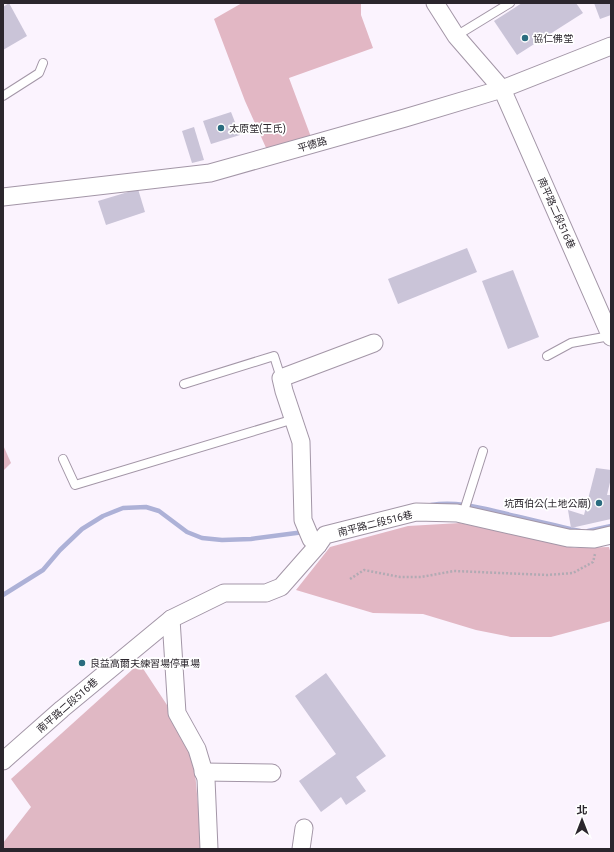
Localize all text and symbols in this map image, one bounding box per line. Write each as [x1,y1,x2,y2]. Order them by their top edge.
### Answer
marker: 協仁佛堂 [520,33,530,43]
place label: 協仁佛堂 [533,33,573,44]
marker: 太原堂(王氏) [216,123,226,133]
place label: 太原堂(王氏) [229,123,286,135]
street label: 平德路 [296,135,328,154]
street label: 南平路二段516巷 [536,176,577,251]
place label: 坑西伯公(土地公廟) [504,498,591,510]
marker: 坑西伯公(土地公廟) [594,498,604,508]
street label: 南平路二段516巷 [336,509,414,538]
marker: 良益高爾夫練習場停車場 [77,658,87,668]
place label: 良益高爾夫練習場停車場 [90,658,200,669]
street label: 南平路二段516巷 [35,676,100,735]
north arrow [562,800,602,840]
text: 北 [577,804,588,817]

